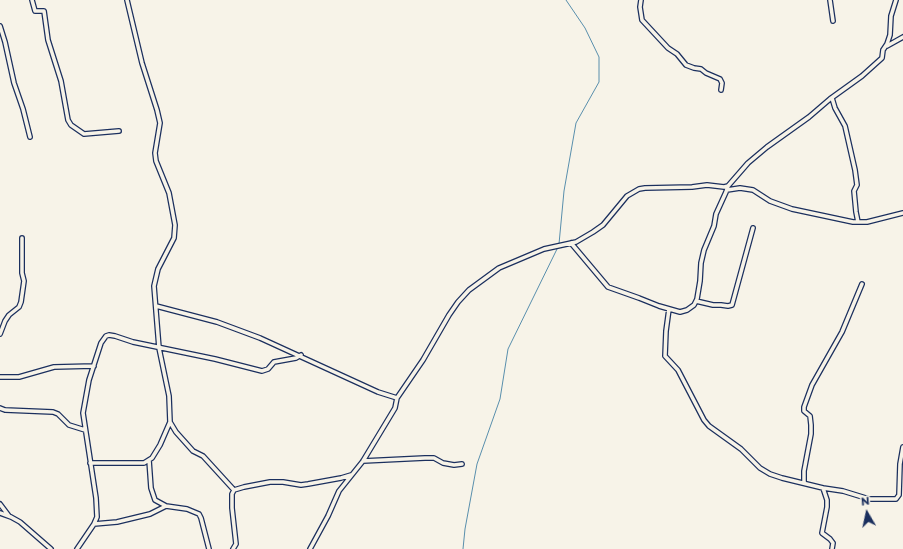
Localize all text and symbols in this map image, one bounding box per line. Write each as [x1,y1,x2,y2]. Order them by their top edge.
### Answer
text: N [859,492,871,510]
north arrow [847,493,887,533]

